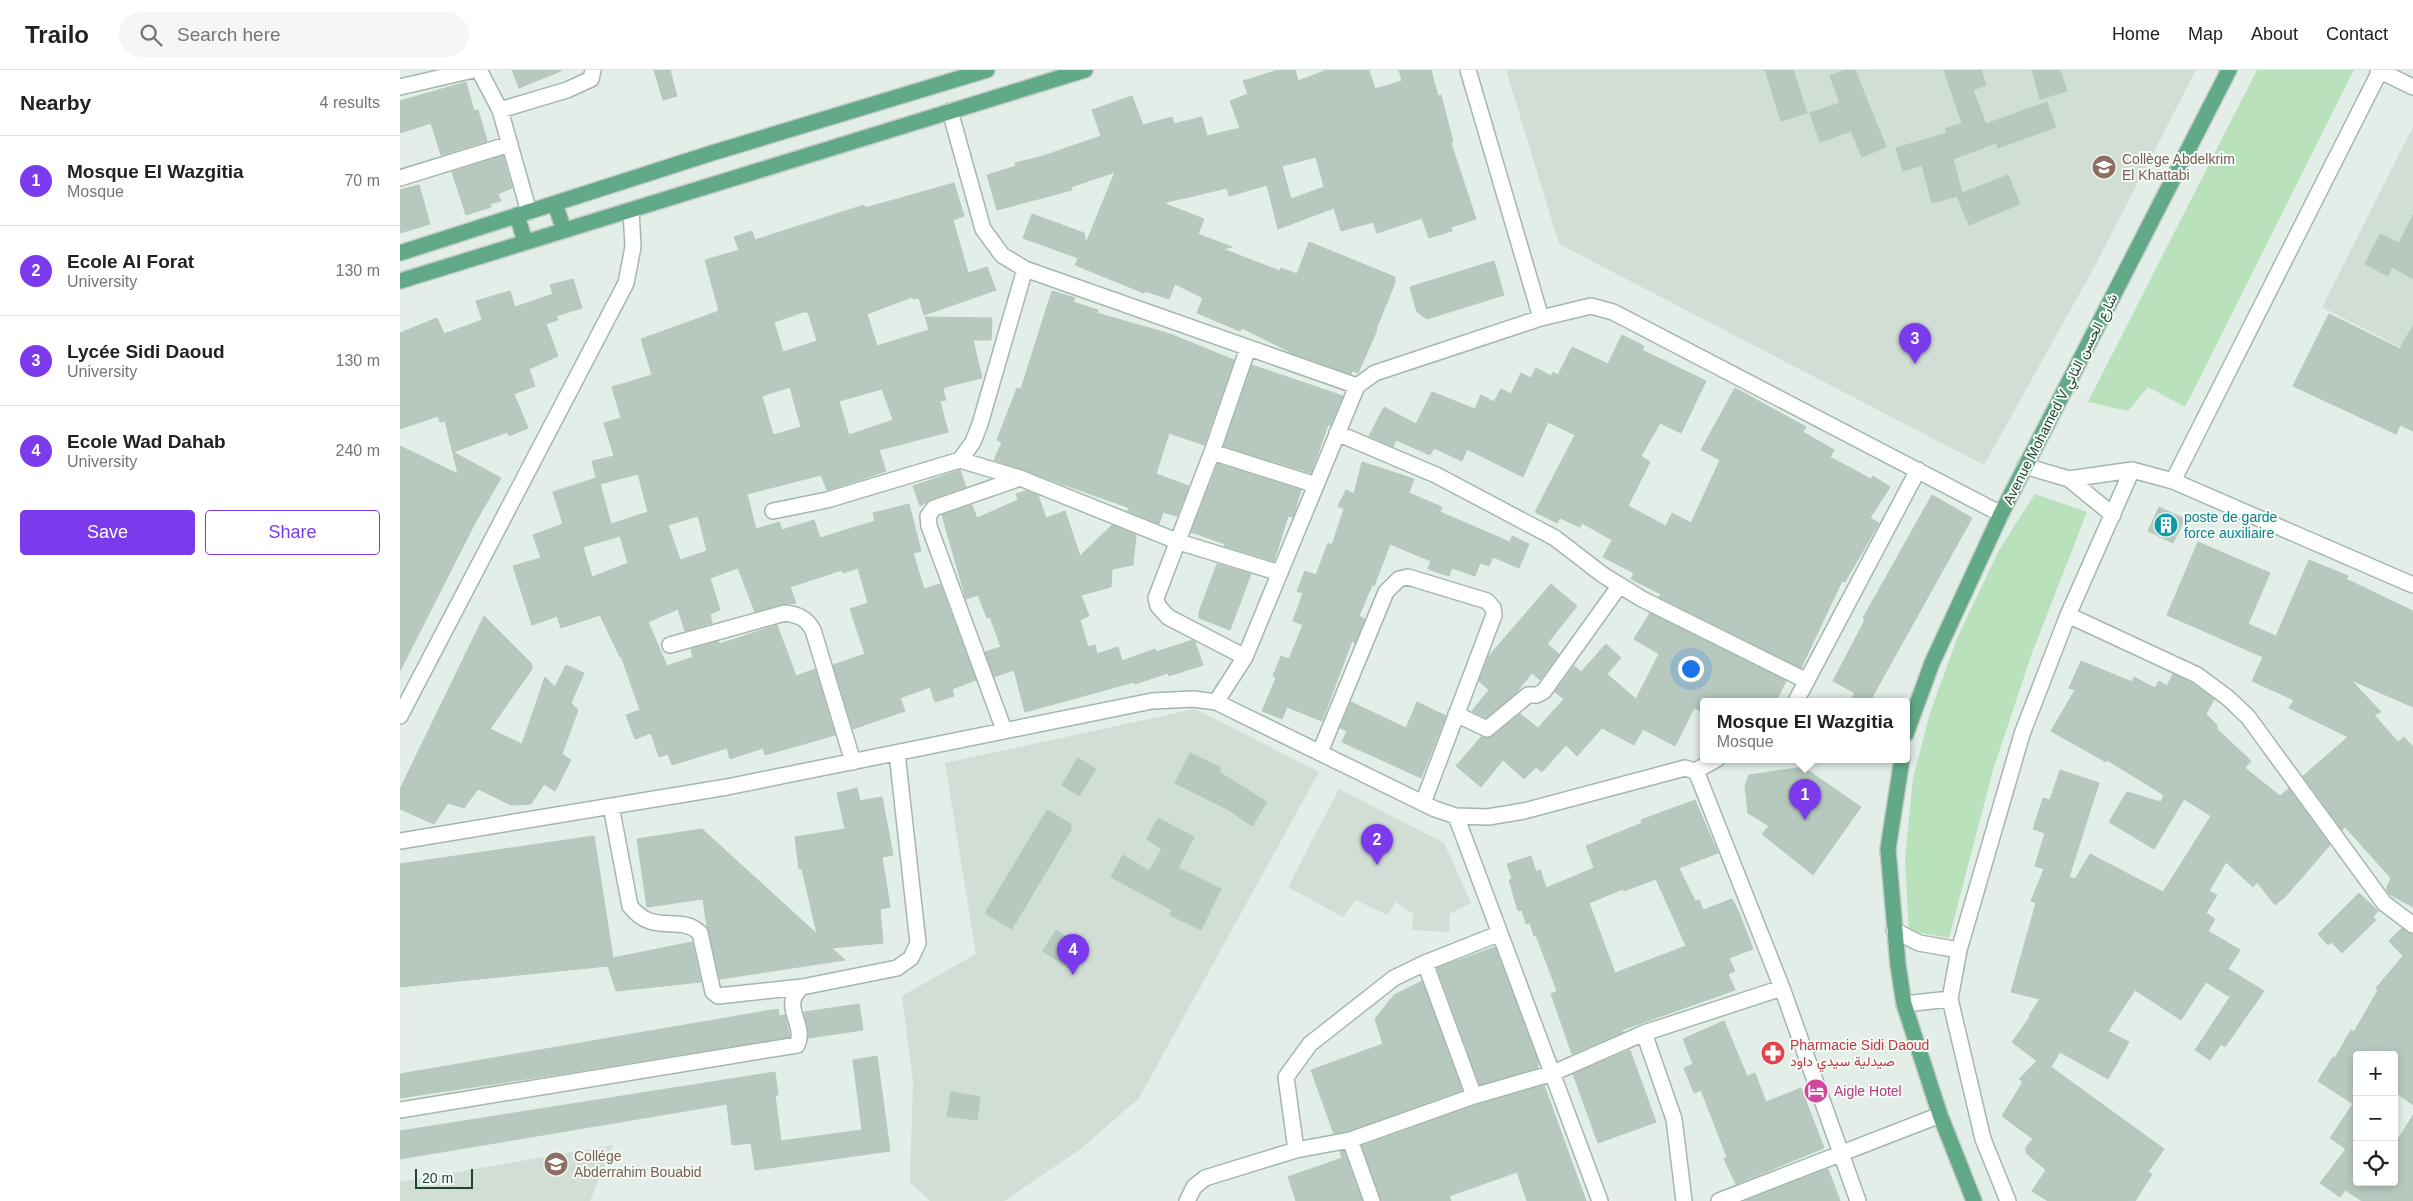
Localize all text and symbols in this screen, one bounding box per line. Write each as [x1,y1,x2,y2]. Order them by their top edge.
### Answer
search box [119,12,469,57]
text: Trailo [25,21,89,48]
icon: search [137,21,165,49]
text: Search here [177,24,281,45]
text: Home [2112,24,2160,44]
text: Map [2188,24,2223,44]
text: About [2251,24,2298,44]
text: Contact [2326,24,2388,44]
text: Nearby [20,91,91,114]
text: 4 results [320,94,380,111]
place label: Collège Abdelkrim El Khattabi [2122,151,2235,183]
school or university icon: Collège Abdelkrim El Khattabi [2091,154,2117,180]
text: Mosque El Wazgitia [67,161,244,182]
text: 1 [32,172,40,189]
text: 70 m [344,172,380,189]
text: Mosque [67,183,124,200]
text: Ecole Al Forat [67,251,194,272]
text: 2 [32,262,40,279]
text: 130 m [336,262,380,279]
text: University [67,273,137,290]
street label: Avenue Mohamed V شارع الحسن الثاني [2000,291,2124,509]
pin: 3 [1899,323,1931,364]
text: Lycée Sidi Daoud [67,341,225,362]
text: 3 [32,352,40,369]
text: 130 m [336,352,380,369]
text: University [67,363,137,380]
text: Ecole Wad Dahab [67,431,226,452]
text: 4 [32,442,40,459]
text: 240 m [336,442,380,459]
text: University [67,453,137,470]
place label: poste de garde force auxiliaire [2184,509,2278,541]
button: Save [20,510,195,555]
button: Share [205,510,380,555]
building icon: poste de garde force auxiliaire [2153,512,2179,538]
your location [1678,656,1704,682]
popup [1700,698,1910,763]
text: Mosque El Wazgitia [1717,711,1893,732]
text: Mosque [1717,733,1774,750]
pin: 1 [1789,779,1821,820]
pin: 2 [1361,824,1393,865]
pin: 4 [1057,934,1089,975]
place label: Pharmacie Sidi Daoud صيدلية سيدي داود [1790,1037,1929,1073]
pharmacy icon: Pharmacie Sidi Daoud صيدلية سيدي داود [1760,1040,1786,1066]
map controls [2353,1051,2398,1186]
button: + [2353,1051,2398,1096]
hotel icon: Aigle Hotel [1803,1078,1829,1104]
place label: Aigle Hotel [1834,1083,1902,1099]
button: − [2353,1096,2398,1141]
button: locate [2353,1141,2398,1186]
place label: Collége Abderrahim Bouabid [574,1148,702,1180]
school or university icon: Collége Abderrahim Bouabid [543,1151,569,1177]
scale bar [415,1166,472,1189]
text: 20 m [422,1170,453,1186]

